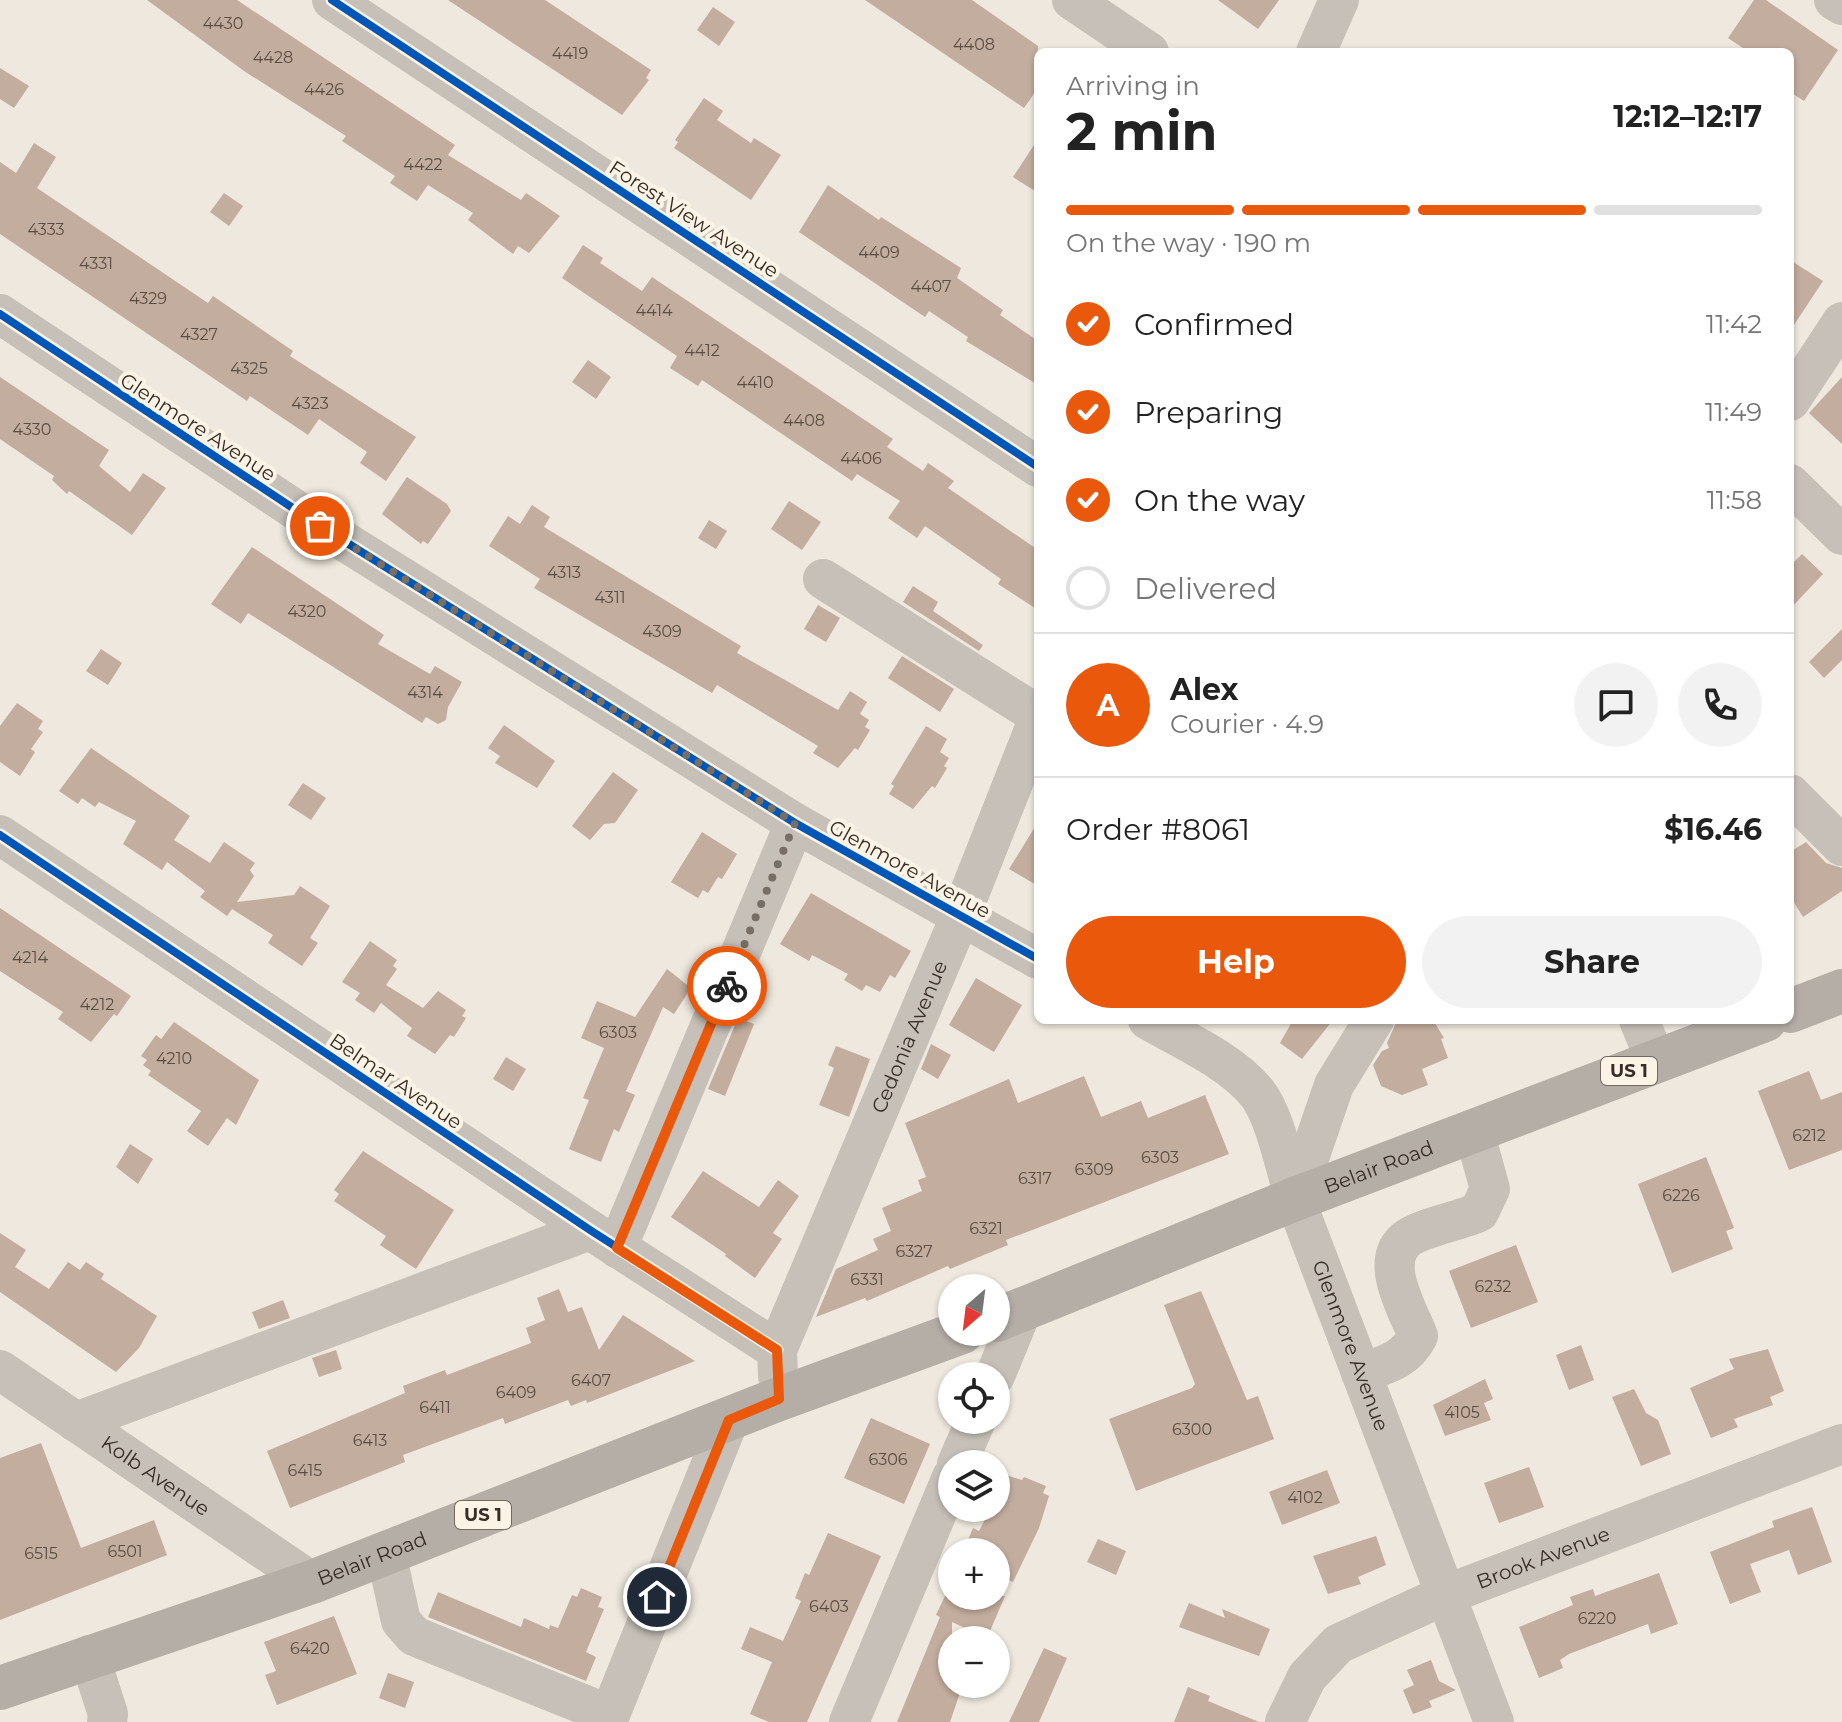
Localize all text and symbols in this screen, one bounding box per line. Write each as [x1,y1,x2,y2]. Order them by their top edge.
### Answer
house number: 4430 [203,14,243,33]
house number: 4408 [953,35,995,54]
house number: 4419 [552,44,588,63]
house number: 4428 [253,48,293,67]
text: Arriving in [1066,70,1200,102]
house number: 4426 [304,80,344,99]
text: 12:12–12:17 [1613,98,1762,135]
text: 2 min [1066,100,1218,163]
house number: 4422 [403,155,443,174]
street label: Forest View Avenue [605,155,783,283]
house number: 4333 [27,220,65,239]
text: On the way · 190 m [1066,227,1311,259]
house number: 4409 [858,243,900,262]
house number: 4331 [79,254,113,273]
house number: 4407 [910,277,952,296]
house number: 4329 [129,289,167,308]
house number: 4414 [635,301,673,320]
icon: check [1066,302,1110,346]
text: Confirmed [1134,306,1294,343]
text: 11:42 [1706,308,1762,340]
house number: 4327 [180,325,218,344]
house number: 4412 [684,341,720,360]
house number: 4325 [230,359,268,378]
street label: Glenmore Avenue [116,368,280,486]
house number: 4410 [736,373,774,392]
icon: check [1066,390,1110,434]
house number: 4323 [291,394,329,413]
text: Preparing [1134,394,1283,431]
text: 11:49 [1705,396,1762,428]
house number: 4408 [783,411,825,430]
house number: 4330 [13,420,51,439]
house number: 4406 [840,449,882,468]
icon: check [1066,478,1110,522]
text: On the way [1134,482,1305,519]
text: 11:58 [1706,484,1762,516]
pin [286,492,354,560]
icon: bag [298,504,342,548]
house number: 4313 [547,563,581,582]
text: Delivered [1134,570,1277,607]
house number: 4311 [595,588,625,607]
house number: 4320 [288,602,326,621]
house number: 4309 [642,622,682,641]
button: chat [1574,663,1658,747]
button: phone [1678,663,1762,747]
text: Alex [1170,671,1238,708]
house number: 4314 [407,683,443,702]
text: A [1097,687,1119,724]
text: Courier · 4.9 [1170,708,1324,740]
text: Order #8061 [1066,811,1250,848]
text: $16.46 [1664,811,1762,848]
street label: Glenmore Avenue [825,815,995,923]
button: Help [1066,916,1406,1008]
button: Share [1422,916,1762,1008]
courier [687,946,767,1026]
house number: 4214 [12,948,48,967]
street label: Cedonia Avenue [866,957,952,1117]
icon: bike [705,964,749,1008]
house number: 4212 [80,995,114,1014]
house number: 6303 [599,1023,637,1042]
street label: Belmar Avenue [325,1028,467,1134]
house number: 4210 [156,1049,192,1068]
road number: US 1 [1601,1057,1657,1085]
house number: 6212 [1792,1126,1826,1145]
street label: Belair Road [1320,1135,1437,1199]
house number: 6303 [1141,1148,1179,1167]
house number: 6309 [1074,1160,1114,1179]
house number: 6317 [1018,1169,1052,1188]
house number: 6226 [1662,1186,1700,1205]
house number: 6321 [969,1219,1003,1238]
house number: 6327 [895,1242,933,1261]
street label: Glenmore Avenue [1307,1257,1394,1434]
house number: 6331 [850,1270,884,1289]
north arrow [938,1274,1010,1346]
map controls [938,1274,1010,1698]
house number: 6232 [1475,1277,1511,1296]
button: locate [938,1362,1010,1434]
house number: 6407 [571,1371,611,1390]
house number: 6409 [496,1383,536,1402]
house number: 6411 [419,1398,451,1417]
house number: 4105 [1444,1403,1480,1422]
house number: 6300 [1172,1420,1212,1439]
street label: Kolb Avenue [97,1430,214,1521]
house number: 6413 [353,1431,387,1450]
house number: 6306 [868,1450,908,1469]
button: layers [938,1450,1010,1522]
house number: 6415 [288,1461,322,1480]
house number: 4102 [1287,1488,1323,1507]
road number: US 1 [455,1501,511,1529]
street label: Brook Avenue [1473,1521,1613,1594]
street label: Belair Road [314,1526,430,1591]
button: + [938,1538,1010,1610]
house number: 6501 [107,1542,143,1561]
house number: 6515 [24,1544,58,1563]
pin [623,1563,691,1631]
icon: home [635,1575,679,1619]
house number: 6403 [809,1597,849,1616]
house number: 6220 [1578,1609,1616,1628]
button: − [938,1626,1010,1698]
house number: 6420 [290,1639,330,1658]

